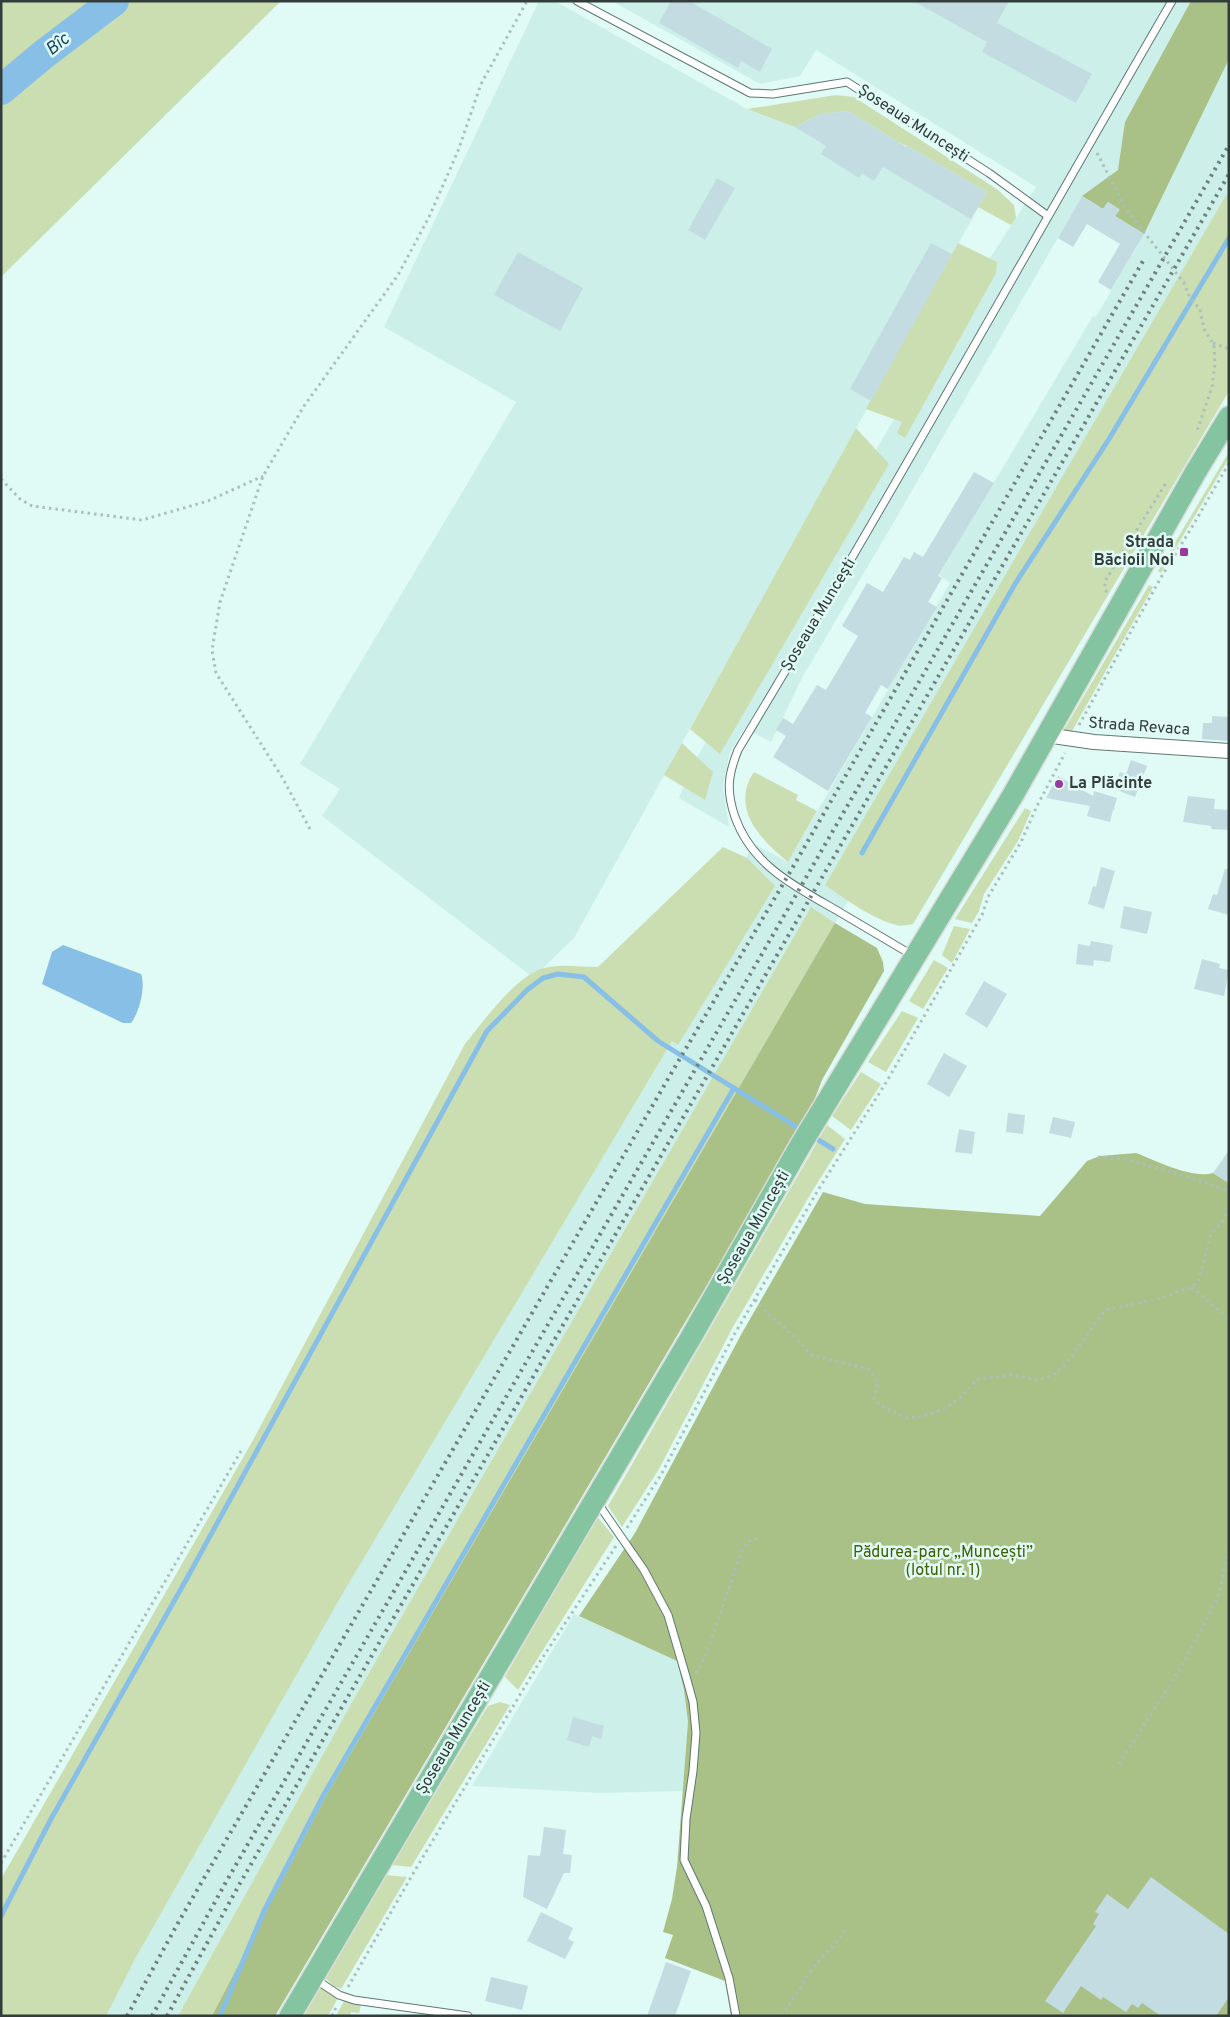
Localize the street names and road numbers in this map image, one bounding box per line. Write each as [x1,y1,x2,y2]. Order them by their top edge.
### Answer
street label: Șoseaua Muncești [854,81,972,167]
street label: Șoseaua Muncești [777,555,861,675]
street label: Strada Revaca [1087,713,1191,741]
street label: Șoseaua Muncești [713,1167,795,1289]
street label: Șoseaua Muncești [412,1678,496,1798]

